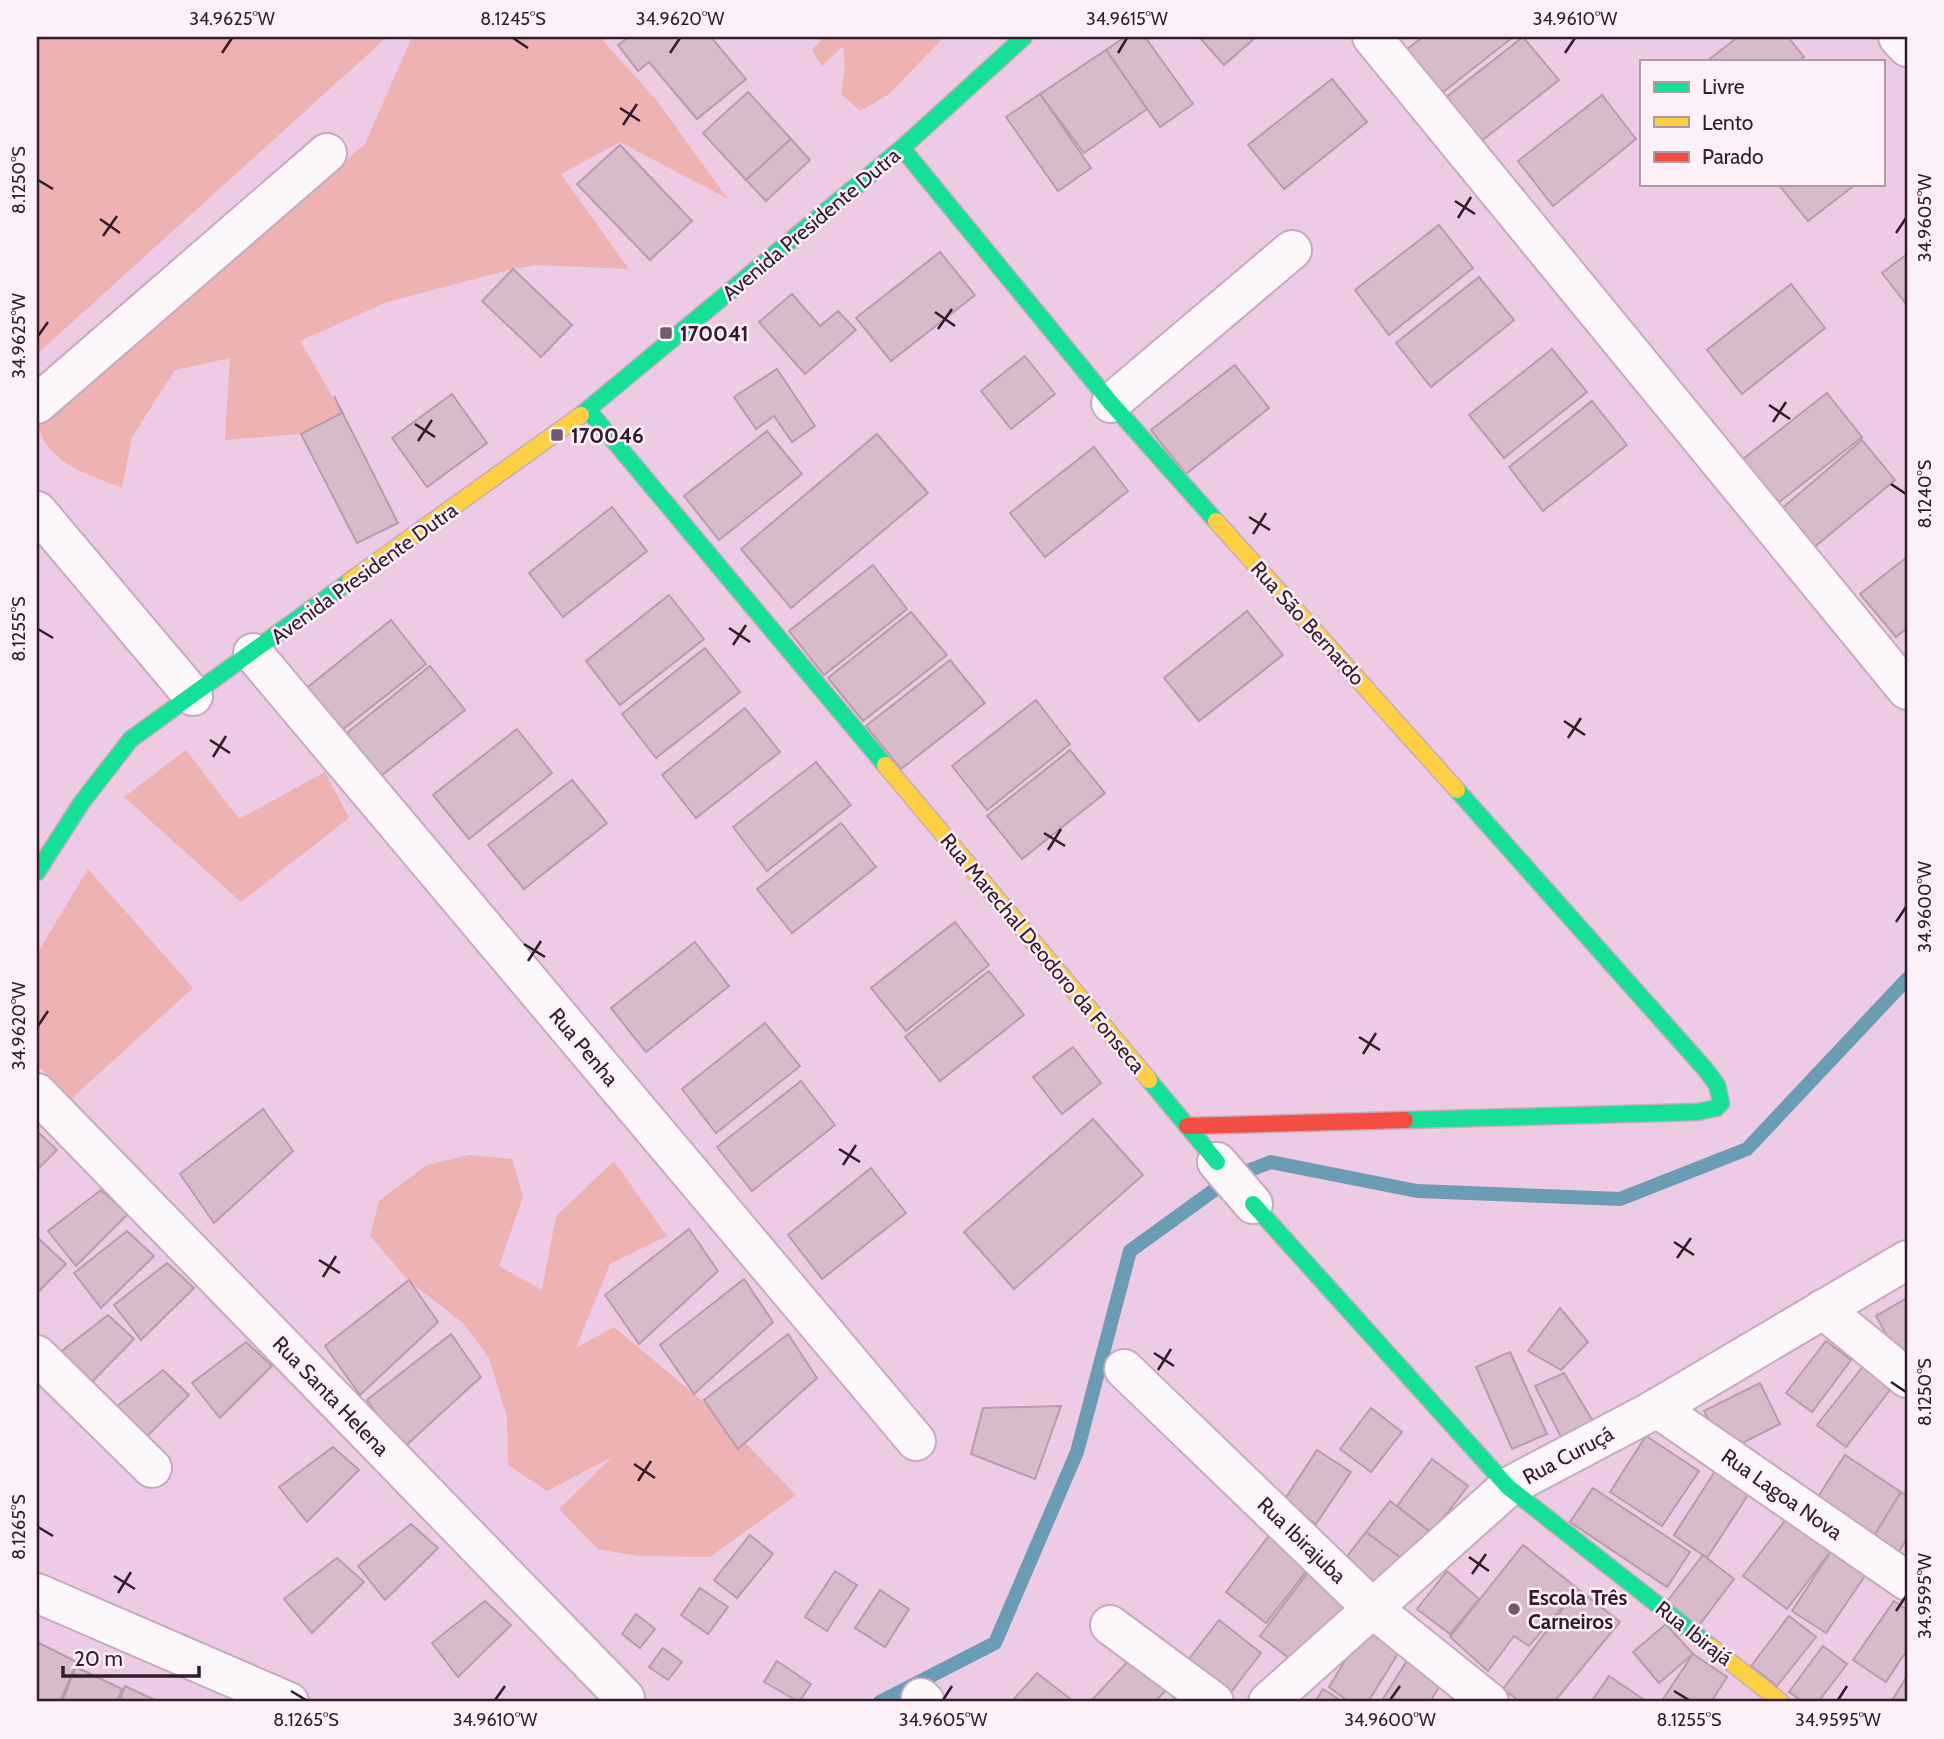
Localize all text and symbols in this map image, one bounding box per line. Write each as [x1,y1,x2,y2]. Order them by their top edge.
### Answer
text: 34.9625°W [189,8,275,30]
text: 8.1245°S [480,8,546,30]
text: 34.9620°W [636,8,724,30]
text: 34.9615°W [1086,8,1168,30]
text: 34.9610°W [1533,8,1617,30]
legend [1640,60,1884,186]
text: Livre [1702,74,1745,99]
text: Lento [1702,110,1753,135]
street label: Avenida Presidente Dutra [717,142,905,306]
text: Parado [1702,144,1764,169]
text: 8.1250°S [8,146,30,214]
text: 34.9605°W [1914,174,1936,262]
text: 34.9625°W [8,293,30,379]
place label: 170041 [680,321,749,346]
marker: 170041 [658,325,674,341]
place label: 170046 [571,423,644,448]
marker: 170046 [549,427,565,443]
text: 8.1240°S [1914,460,1936,528]
street label: Avenida Presidente Dutra [266,497,462,649]
street label: Rua São Bernardo [1246,556,1370,690]
text: 8.1255°S [8,597,30,661]
street label: Rua Marechal Deodoro da Fonseca [935,828,1151,1078]
text: 34.9600°W [1914,861,1936,953]
text: 34.9620°W [8,982,30,1070]
street label: Rua Penha [544,1003,624,1091]
street label: Rua Santa Helena [268,1331,394,1461]
text: 8.1250°S [1914,1358,1936,1426]
street label: Rua Curuçá [1518,1421,1618,1489]
street label: Rua Lagoa Nova [1717,1443,1847,1545]
street label: Rua Ibirajuba [1252,1492,1351,1589]
text: 8.1265°S [8,1494,30,1560]
text: 34.9595°W [1914,1553,1936,1639]
place label: Escola Três Carneiros [1528,1585,1627,1634]
street label: Rua Ibirajá [1650,1595,1737,1672]
marker: Escola Três Carneiros [1506,1601,1522,1617]
scale bar [63,1634,200,1678]
text: 20 m [74,1646,123,1671]
text: 8.1265°S [273,1709,339,1731]
text: 34.9610°W [453,1709,537,1731]
text: 34.9605°W [899,1709,987,1731]
text: 34.9600°W [1344,1709,1436,1731]
text: 8.1255°S [1657,1709,1721,1731]
text: 34.9595°W [1795,1709,1881,1731]

